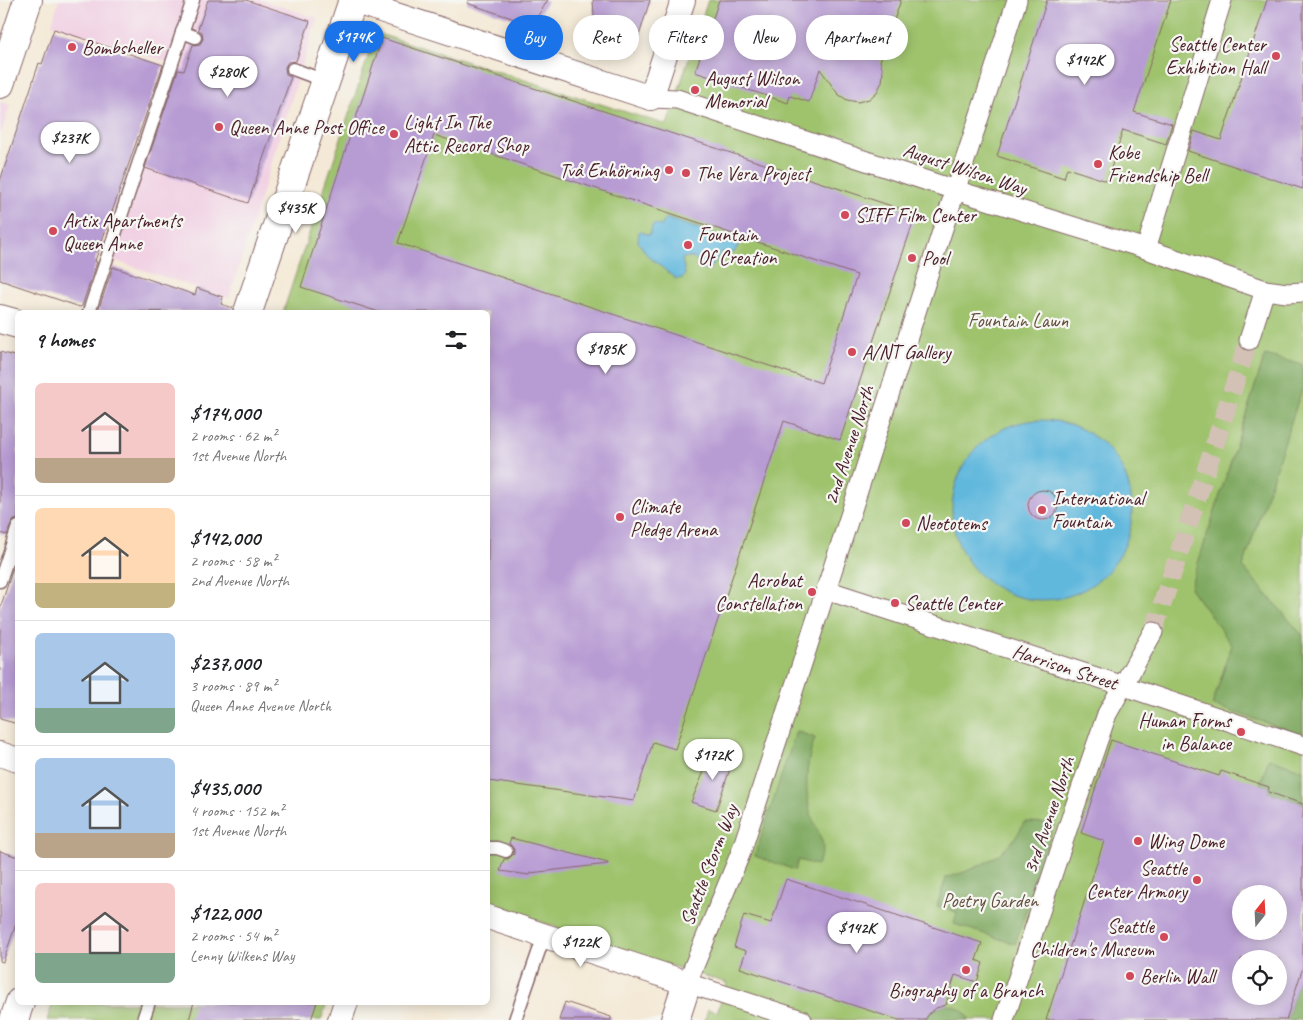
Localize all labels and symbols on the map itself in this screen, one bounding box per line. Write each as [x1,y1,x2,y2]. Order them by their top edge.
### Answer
pin: $174K [319,20,389,63]
place label: Seattle Center Exhibition Hall [1166,32,1270,80]
place label: Bombsheller [82,35,164,60]
marker: Bombsheller [66,41,78,53]
pin: $142K [1050,44,1120,86]
marker: Seattle Center Exhibition Hall [1270,50,1282,62]
pin: $280K [193,56,263,98]
place label: August Wilson Memorial [705,66,800,114]
marker: August Wilson Memorial [689,84,701,96]
place label: Light In The Attic Record Shop [404,110,530,158]
place label: Queen Anne Post Office [229,115,385,140]
pin: $237K [35,121,105,164]
marker: Queen Anne Post Office [213,121,225,133]
marker: Light In The Attic Record Shop [388,128,400,140]
street label: August Wilson Way [900,137,1032,201]
place label: Kobe Friendship Bell [1108,140,1211,188]
place label: Två Enhörning [559,158,660,183]
marker: Kobe Friendship Bell [1092,158,1104,170]
place label: The Vera Project [696,161,813,186]
marker: Två Enhörning [663,164,675,176]
marker: The Vera Project [680,167,692,179]
pin: $435K [261,192,331,234]
place label: SIFF Film Center [855,203,978,228]
place label: Artix Apartments Queen Anne [63,208,184,256]
marker: SIFF Film Center [839,209,851,221]
place label: Fountain Of Creation [698,222,778,270]
marker: Artix Apartments Queen Anne [47,225,59,237]
marker: Fountain Of Creation [682,239,694,251]
place label: Pool [922,246,952,271]
marker: Pool [906,252,918,264]
park label: Fountain Lawn [968,308,1069,333]
pin: $185K [571,332,641,375]
place label: A/NT Gallery [862,340,953,365]
marker: A/NT Gallery [846,346,858,358]
street label: 2nd Avenue North [818,381,881,508]
place label: International Fountain [1052,486,1148,534]
place label: Climate Pledge Arena [630,494,718,542]
marker: International Fountain [1036,504,1048,516]
marker: Climate Pledge Arena [614,511,626,523]
place label: Neototems [916,511,989,536]
marker: Neototems [900,517,912,529]
place label: Acrobat Constellation [715,568,804,616]
marker: Acrobat Constellation [806,586,818,598]
place label: Seattle Center [905,591,1004,616]
marker: Seattle Center [889,597,901,609]
street label: Harrison Street [1009,638,1123,696]
place label: Human Forms in Balance [1138,708,1233,756]
marker: Human Forms in Balance [1235,726,1247,738]
pin: $172K [678,738,748,781]
street label: 3rd Avenue North [1017,752,1081,877]
street label: Seattle Storm Way [674,799,744,929]
place label: Wing Dome [1148,829,1226,854]
marker: Wing Dome [1132,835,1144,847]
place label: Seattle Center Armory [1087,856,1189,904]
marker: Seattle Center Armory [1191,874,1203,886]
north arrow [1232,885,1288,940]
park label: Poetry Garden [942,888,1039,913]
pin: $142K [822,912,892,954]
place label: Seattle Children's Museum [1030,914,1155,962]
pin: $122K [546,926,616,968]
marker: Seattle Children's Museum [1158,931,1170,943]
marker: Biography of a Branch [960,964,972,976]
place label: Berlin Wall [1140,964,1218,989]
marker: Berlin Wall [1124,970,1136,982]
place label: Biography of a Branch [889,978,1045,1003]

